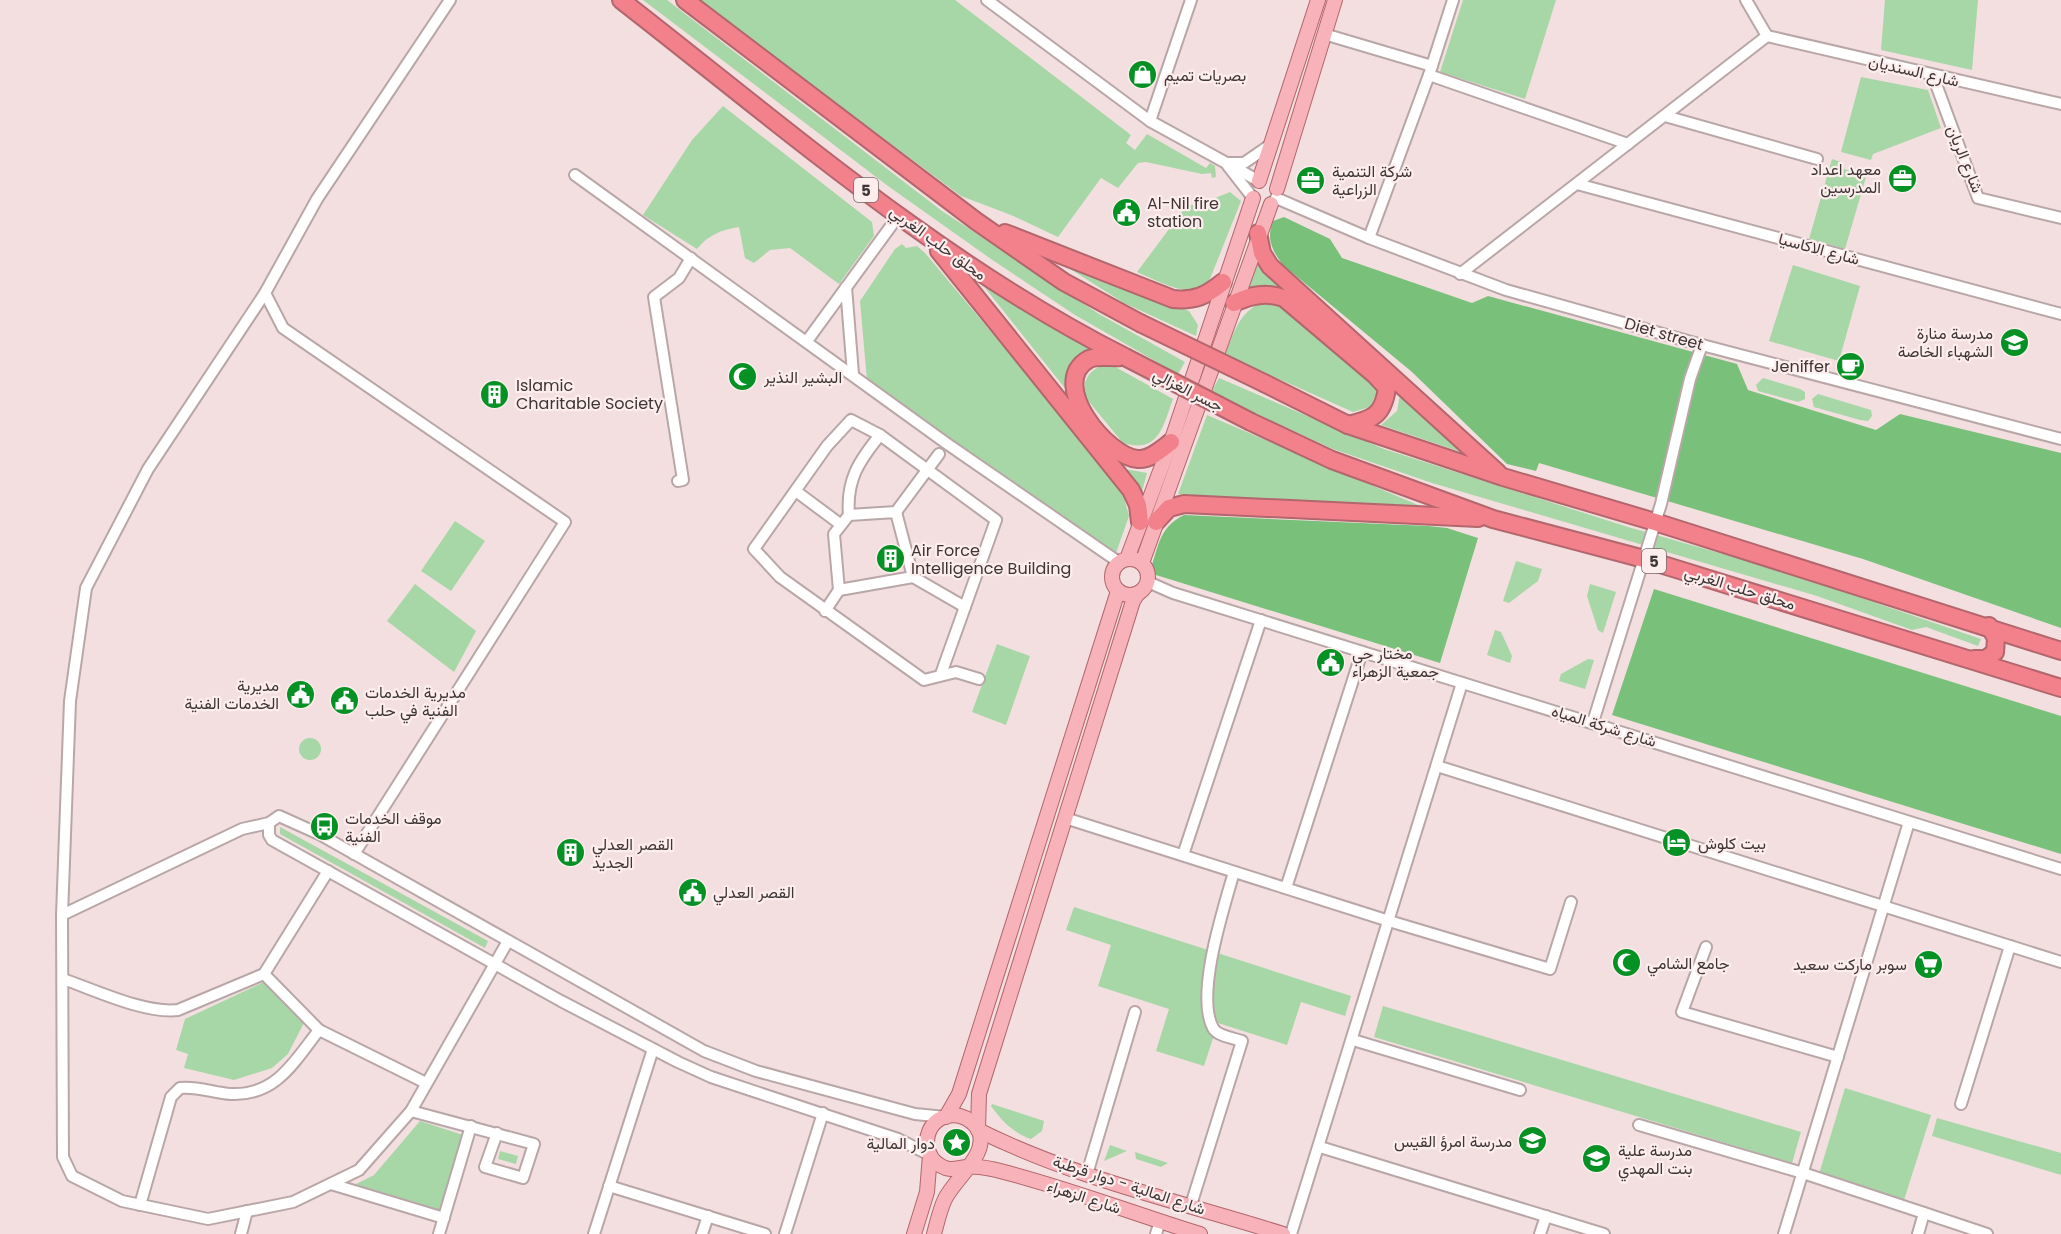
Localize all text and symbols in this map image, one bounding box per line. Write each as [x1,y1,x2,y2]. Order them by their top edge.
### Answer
street label: شارع السنديان [1867,49,1961,93]
shop icon: بصريات تميم [1127,59,1159,91]
place label: بصريات تميم [1164,64,1246,87]
street label: شارع الريان [1941,122,1989,196]
place label: معهد اعداد المدرسين [1811,158,1881,199]
place label: شركة التنمية الزراعية [1332,160,1412,201]
office icon: معهد اعداد المدرسين [1886,162,1918,194]
office icon: شركة التنمية الزراعية [1295,164,1327,196]
road number: 5 [854,178,878,202]
place label: Al-Nil fire station [1147,192,1219,233]
public building icon: Al-Nil fire station [1110,196,1142,228]
street label: محلق حلب الغربي [884,200,991,288]
street label: شارع الاكاسيا [1776,227,1862,271]
street label: Diet street [1622,312,1706,356]
place label: مدرسة منارة الشهباء الخاصة [1898,322,1993,363]
school or university icon: مدرسة منارة الشهباء الخاصة [1998,326,2030,358]
cafe icon: Jeniffer [1835,350,1867,382]
place label: Jeniffer [1771,355,1830,378]
mosque icon: البشير النذير [727,361,759,393]
street label: جسر الغزالي [1148,363,1227,419]
place label: البشير النذير [763,366,842,389]
place label: Islamic Charitable Society [516,374,663,415]
building icon: Islamic Charitable Society [479,378,511,410]
place label: Air Force Intelligence Building [911,539,1071,580]
building icon: Air Force Intelligence Building [874,543,906,575]
road number: 5 [1642,549,1666,573]
street label: محلق حلب الغربي [1681,560,1798,618]
place label: مختار حي جمعية الزهراء [1352,642,1439,683]
public building icon: مختار حي جمعية الزهراء [1315,646,1347,678]
place label: مديرية الخدمات الفنية [185,674,279,715]
public building icon: مديرية الخدمات الفنية [284,678,316,710]
place label: مديرية الخدمات الفنية في حلب [365,681,466,724]
public building icon: مديرية الخدمات الفنية في حلب [328,685,360,717]
street label: شارع شركة المياه [1549,699,1659,753]
place label: موقف الخدمات الفنية [345,807,442,848]
bus stop icon: موقف الخدمات الفنية [308,811,340,843]
hotel icon: بيت كلوش [1661,827,1693,859]
place label: بيت كلوش [1698,832,1766,855]
place label: القصر العدلي الجديد [592,833,673,874]
building icon: القصر العدلي الجديد [555,837,587,869]
public building icon: القصر العدلي [676,876,708,908]
place label: القصر العدلي [713,881,794,906]
mosque icon: جامع الشامي [1610,947,1642,979]
supermarket icon: سوبر ماركت سعيد [1912,948,1944,980]
place label: جامع الشامي [1647,952,1730,977]
place label: سوبر ماركت سعيد [1793,953,1907,976]
school or university icon: مدرسة امرؤ القيس [1517,1125,1549,1157]
place icon: دوار المالية [940,1127,972,1159]
place label: مدرسة امرؤ القيس [1394,1130,1512,1153]
place label: دوار المالية [866,1132,935,1155]
place label: مدرسة علية بنت المهدي [1618,1139,1693,1182]
school or university icon: مدرسة علية بنت المهدي [1581,1143,1613,1175]
street label: شارع المالية - دوار قرطبة [1050,1150,1208,1220]
street label: شارع الزهراء [1044,1174,1124,1220]

